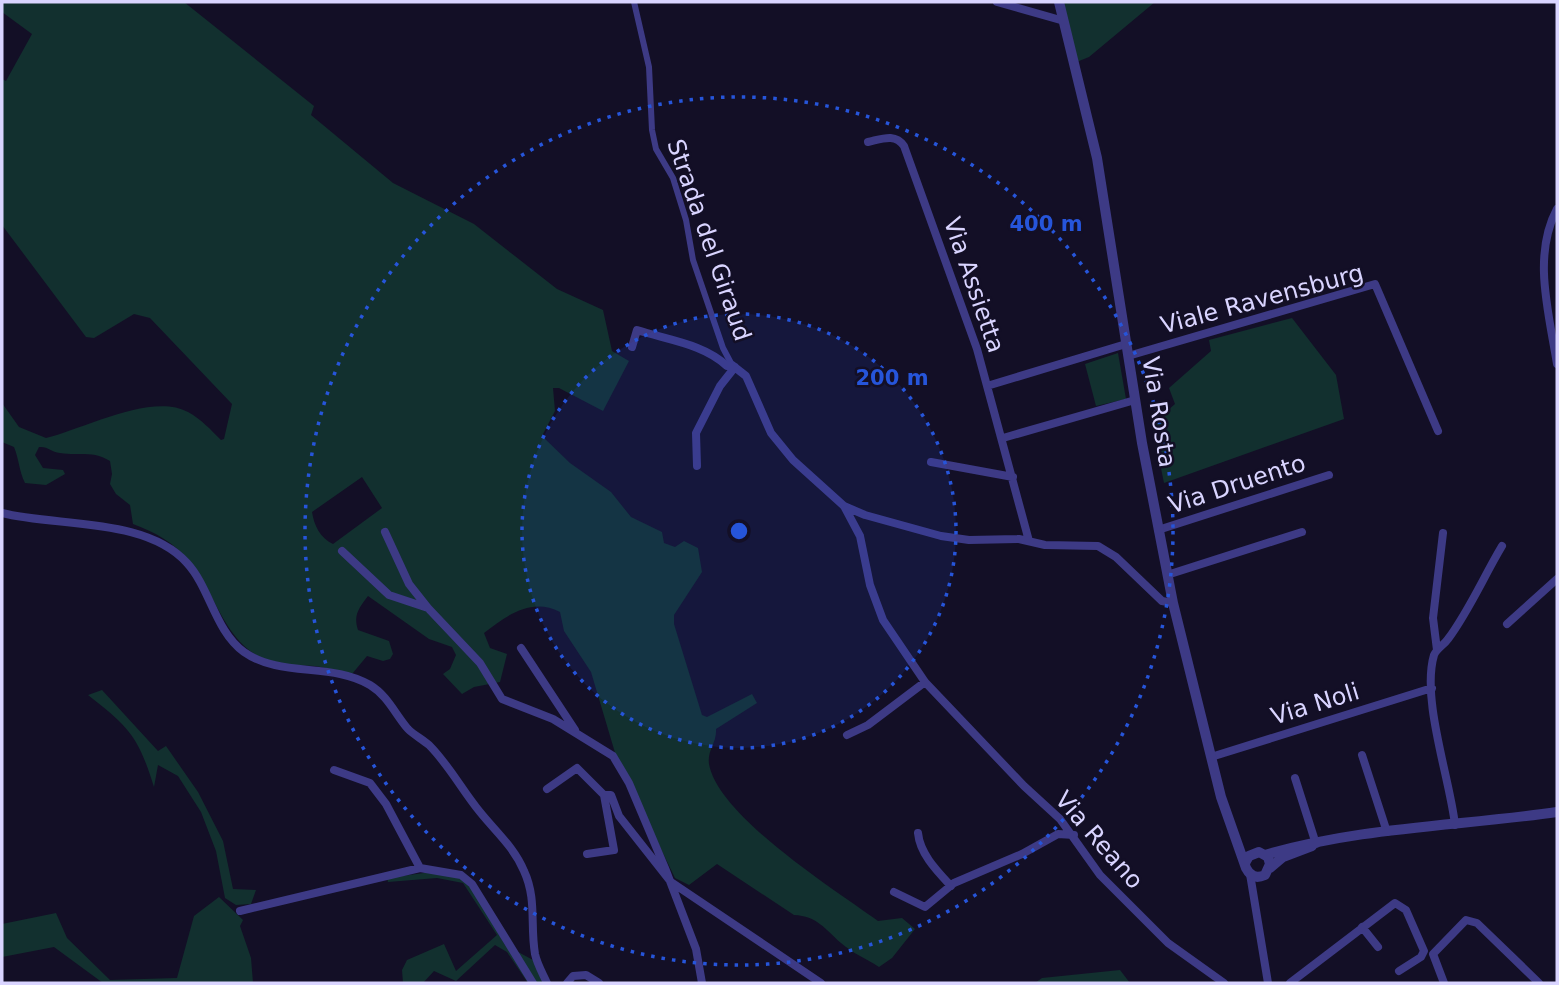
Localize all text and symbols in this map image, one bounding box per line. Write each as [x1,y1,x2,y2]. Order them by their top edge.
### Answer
street label: Strada del Giraud [661,136,757,344]
text: 400 m [1009,212,1083,236]
street label: Via Assietta [938,214,1010,356]
street label: Viale Ravensburg [1157,258,1367,340]
street label: Via Rosta [1136,355,1182,469]
text: 200 m [855,366,929,390]
street label: Via Druento [1165,449,1309,519]
centre of rings [727,519,751,543]
street label: Via Noli [1267,677,1363,731]
street label: Via Reano [1049,786,1149,894]

